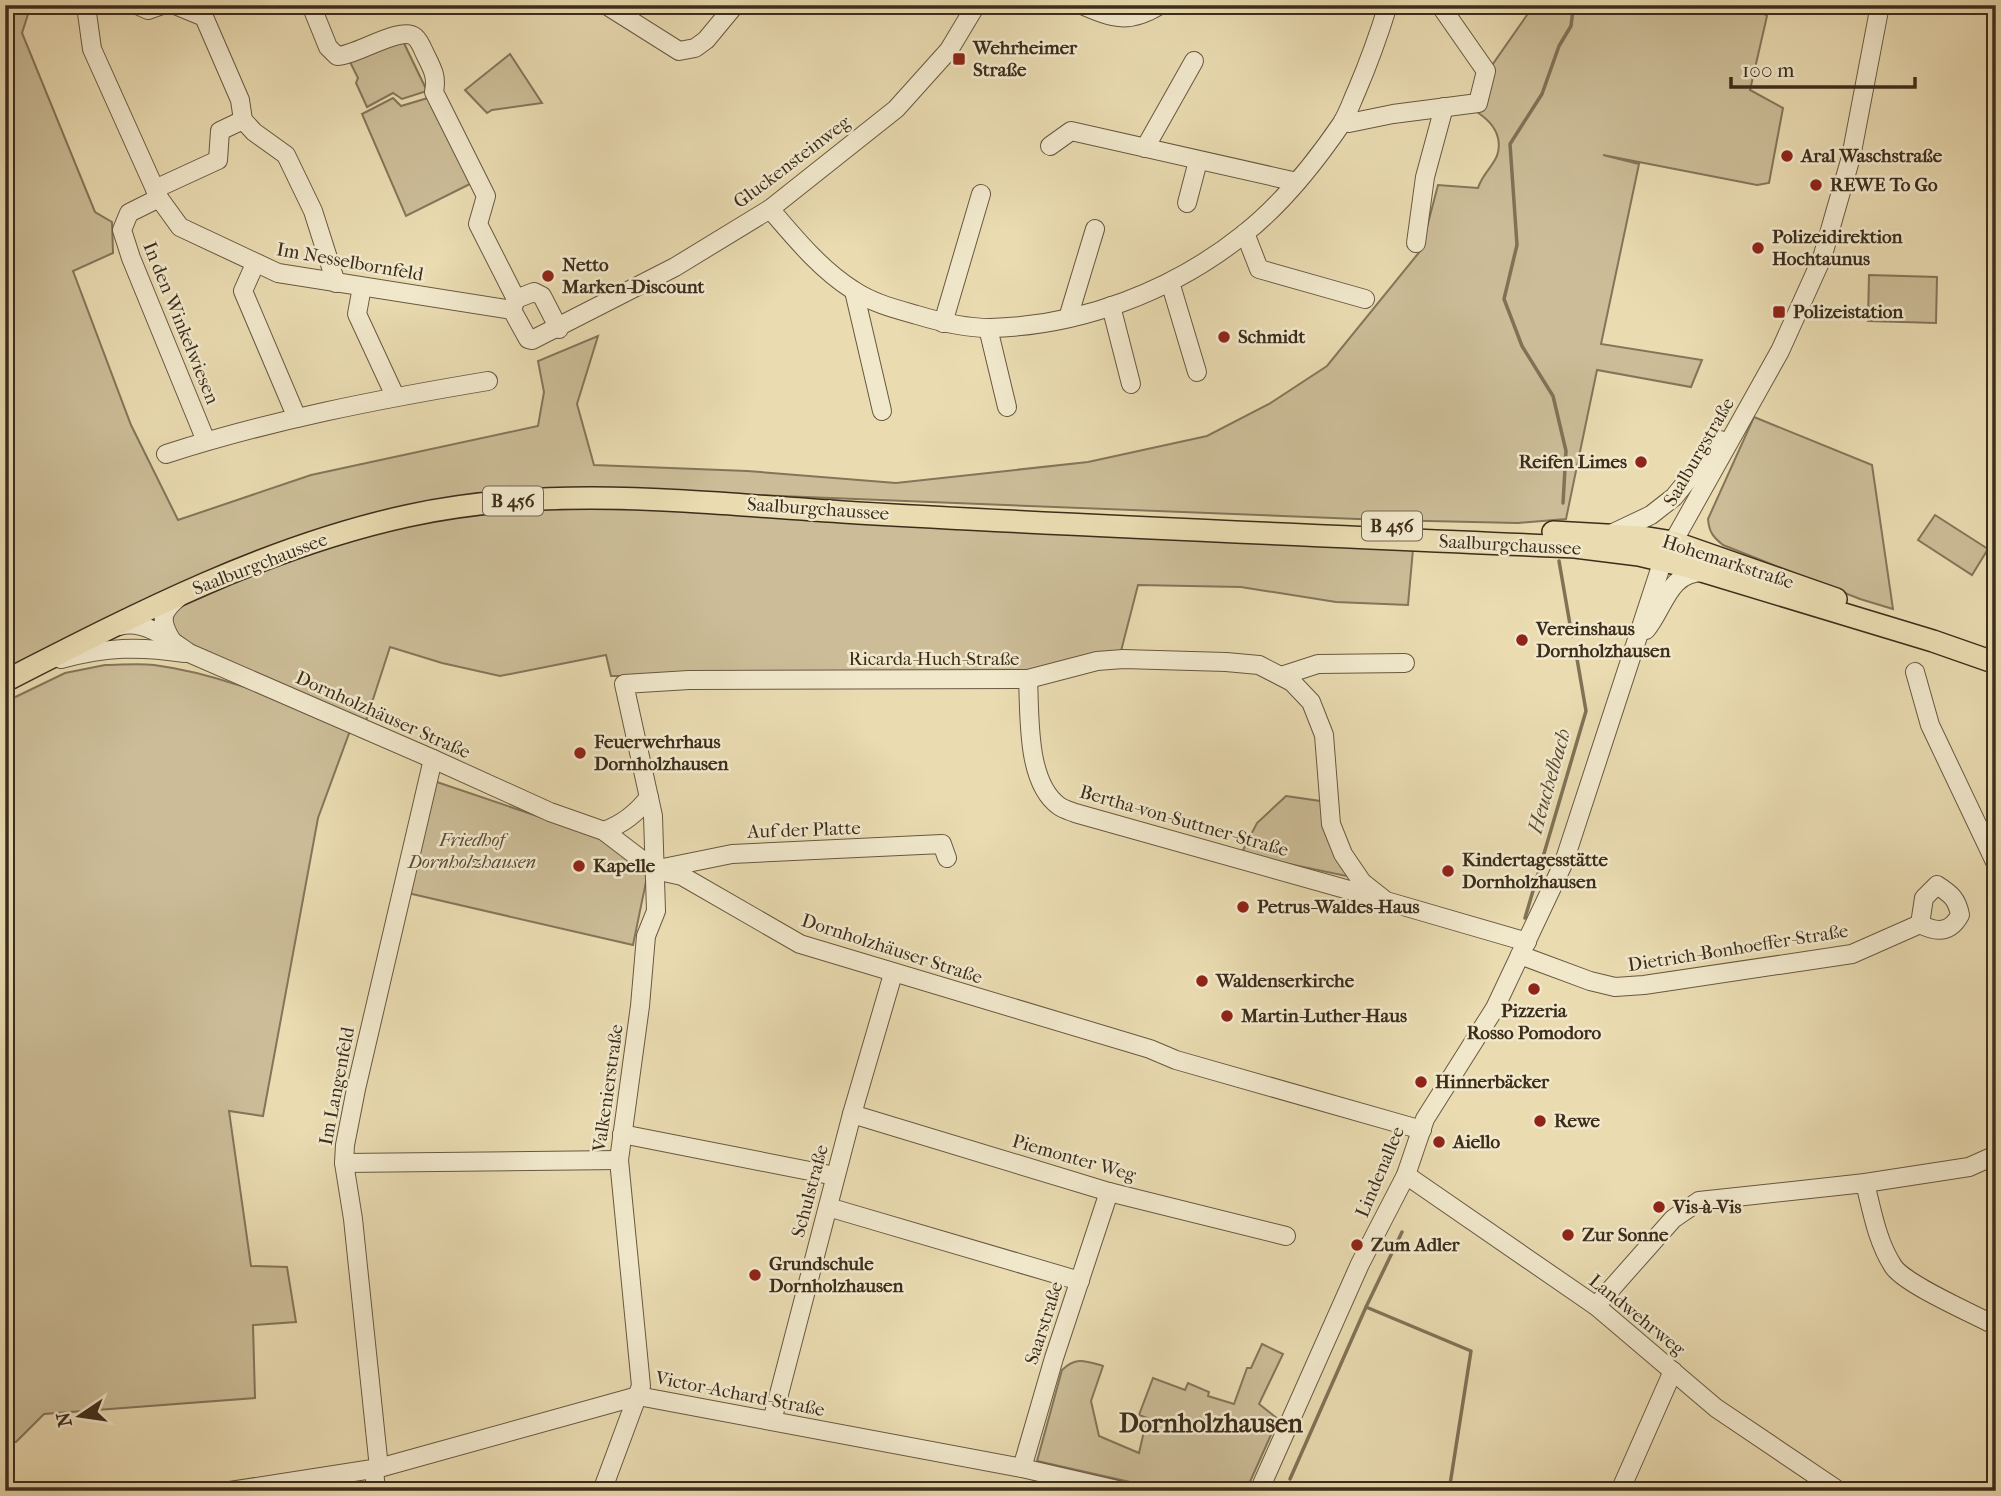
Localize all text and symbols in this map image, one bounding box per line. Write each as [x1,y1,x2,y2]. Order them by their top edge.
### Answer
place label: Wehrheimer Straße [972,37,1078,81]
scale bar [1731,46,1915,90]
marker: Wehrheimer Straße [951,51,967,67]
text: 100 m [1742,58,1795,82]
street label: Gluckensteinweg [729,110,855,213]
place label: Aral Waschstraße [1800,145,1943,167]
marker: Aral Waschstraße [1779,148,1795,164]
place label: REWE To Go [1830,174,1938,196]
marker: REWE To Go [1808,177,1824,193]
place label: Polizeidirektion Hochtaunus [1772,226,1903,270]
street label: Im Nesselbornfeld [275,238,426,286]
street label: In den Winkelwiesen [138,239,224,407]
marker: Polizeidirektion Hochtaunus [1750,240,1766,256]
place label: Netto Marken-Discount [561,254,705,298]
marker: Netto Marken-Discount [540,268,556,284]
place label: Polizeistation [1793,301,1904,323]
marker: Polizeistation [1771,304,1787,320]
place label: Schmidt [1238,326,1305,348]
marker: Schmidt [1216,329,1232,345]
street label: Saalburgstraße [1659,394,1739,510]
place label: Reifen Limes [1519,451,1627,473]
marker: Reifen Limes [1633,454,1649,470]
road number: B 456 [483,486,543,516]
street label: Saalburgchaussee [746,493,890,525]
road number: B 456 [1362,512,1422,540]
street label: Saalburgchaussee [190,528,330,600]
street label: Saalburgchaussee [1438,530,1582,560]
street label: Hohemarkstraße [1659,530,1797,594]
place label: Vereinshaus Dornholzhausen [1535,618,1671,662]
marker: Vereinshaus Dornholzhausen [1514,632,1530,648]
street label: Ricarda-Huch-Straße [848,648,1020,670]
street label: Dornholzhäuser Straße [292,667,474,763]
water label: Heuchelbach [1522,726,1575,837]
place label: Feuerwehrhaus Dornholzhausen [593,731,729,775]
marker: Feuerwehrhaus Dornholzhausen [572,745,588,761]
street label: Bertha-von-Suttner-Straße [1077,781,1291,861]
street label: Auf der Platte [746,817,861,843]
park label: Friedhof Dornholzhausen [406,829,536,873]
place label: Kindertagesstätte Dornholzhausen [1462,849,1609,893]
place label: Kapelle [593,855,656,877]
marker: Kapelle [571,858,587,874]
marker: Kindertagesstätte Dornholzhausen [1440,863,1456,879]
place label: Petrus-Waldes-Haus [1257,896,1420,918]
marker: Petrus-Waldes-Haus [1235,899,1251,915]
street label: Dornholzhäuser Straße [799,909,985,989]
street label: Dietrich-Bonhoeffer-Straße [1626,920,1850,976]
place label: Waldenserkirche [1215,970,1355,992]
marker: Waldenserkirche [1194,973,1210,989]
marker: Pizzeria Rosso Pomodoro [1526,981,1542,997]
place label: Pizzeria Rosso Pomodoro [1467,1000,1602,1044]
place label: Martin-Luther-Haus [1240,1005,1407,1027]
marker: Martin-Luther-Haus [1219,1008,1235,1024]
street label: Valkenierstraße [588,1023,628,1154]
street label: Im Langenfeld [315,1024,359,1147]
place label: Hinnerbäcker [1435,1071,1550,1093]
marker: Hinnerbäcker [1413,1074,1429,1090]
place label: Rewe [1554,1110,1601,1132]
marker: Rewe [1532,1113,1548,1129]
street label: Lindenallee [1351,1123,1409,1221]
street label: Piemonter Weg [1010,1130,1139,1186]
place label: Aiello [1452,1131,1500,1153]
marker: Aiello [1431,1134,1447,1150]
street label: Schulstraße [787,1142,833,1240]
place label: Vis-à-Vis [1672,1196,1742,1218]
marker: Vis-à-Vis [1651,1199,1667,1215]
place label: Zur Sonne [1582,1224,1669,1246]
marker: Zur Sonne [1560,1227,1576,1243]
place label: Zum Adler [1371,1234,1461,1256]
marker: Zum Adler [1349,1237,1365,1253]
place label: Grundschule Dornholzhausen [769,1253,904,1297]
marker: Grundschule Dornholzhausen [747,1267,763,1283]
street label: Landwehrweg [1585,1270,1690,1361]
street label: Saarstraße [1020,1279,1068,1367]
street label: Victor-Achard-Straße [653,1367,826,1421]
north arrow [46,1380,116,1450]
district label: Dornholzhausen [1119,1408,1304,1439]
text: N [52,1410,77,1429]

